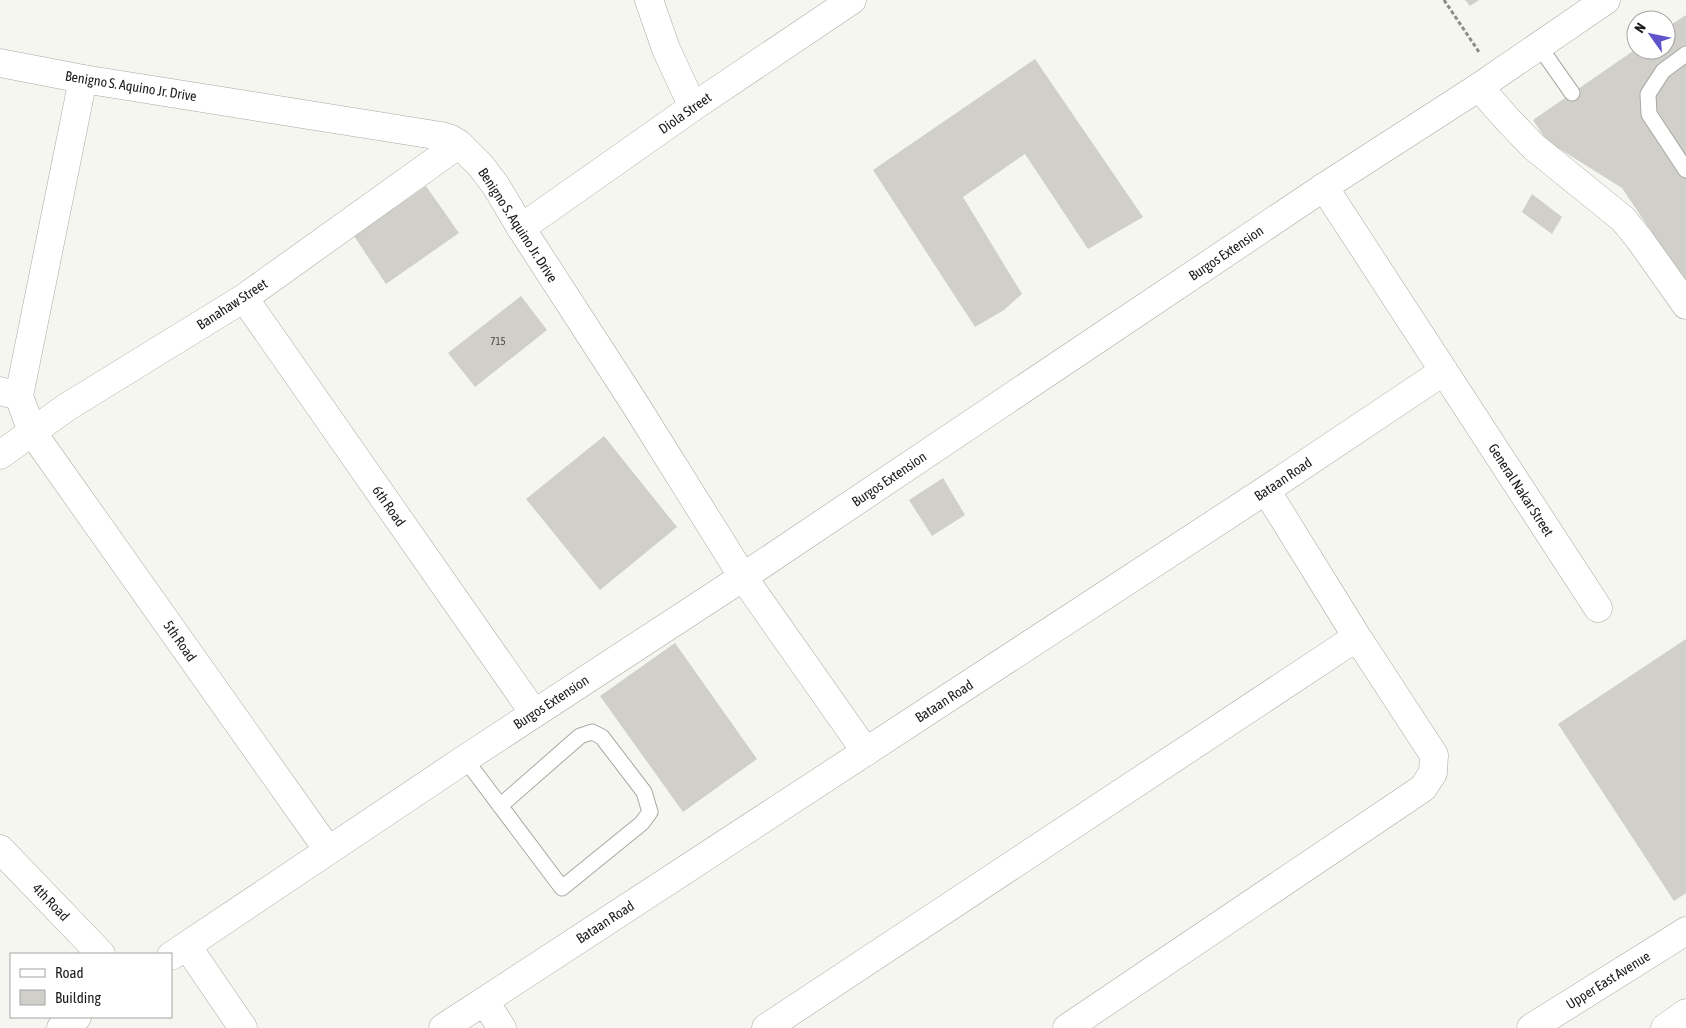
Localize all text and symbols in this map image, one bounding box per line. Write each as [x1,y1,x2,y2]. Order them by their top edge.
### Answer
north arrow [1626,10,1676,60]
text: N [1631,20,1649,36]
street label: Benigno S. Aquino Jr. Drive [64,68,198,104]
street label: Diola Street [656,89,714,137]
street label: Benigno S. Aquino Jr. Drive [475,165,561,285]
street label: Burgos Extension [1186,222,1266,284]
street label: Banahaw Street [194,275,270,333]
house number: 715 [490,335,506,347]
street label: General Nakar Street [1485,441,1557,539]
street label: Burgos Extension [849,448,929,510]
street label: Bataan Road [1251,454,1315,504]
street label: 6th Road [369,483,409,529]
street label: 5th Road [160,618,200,664]
street label: Burgos Extension [510,672,592,732]
street label: Bataan Road [912,676,976,726]
street label: 4th Road [29,880,73,924]
street label: Bataan Road [573,897,637,947]
street label: Upper East Avenue [1563,948,1653,1012]
legend [10,953,172,1018]
text: Road [55,964,84,981]
text: Building [55,989,101,1006]

